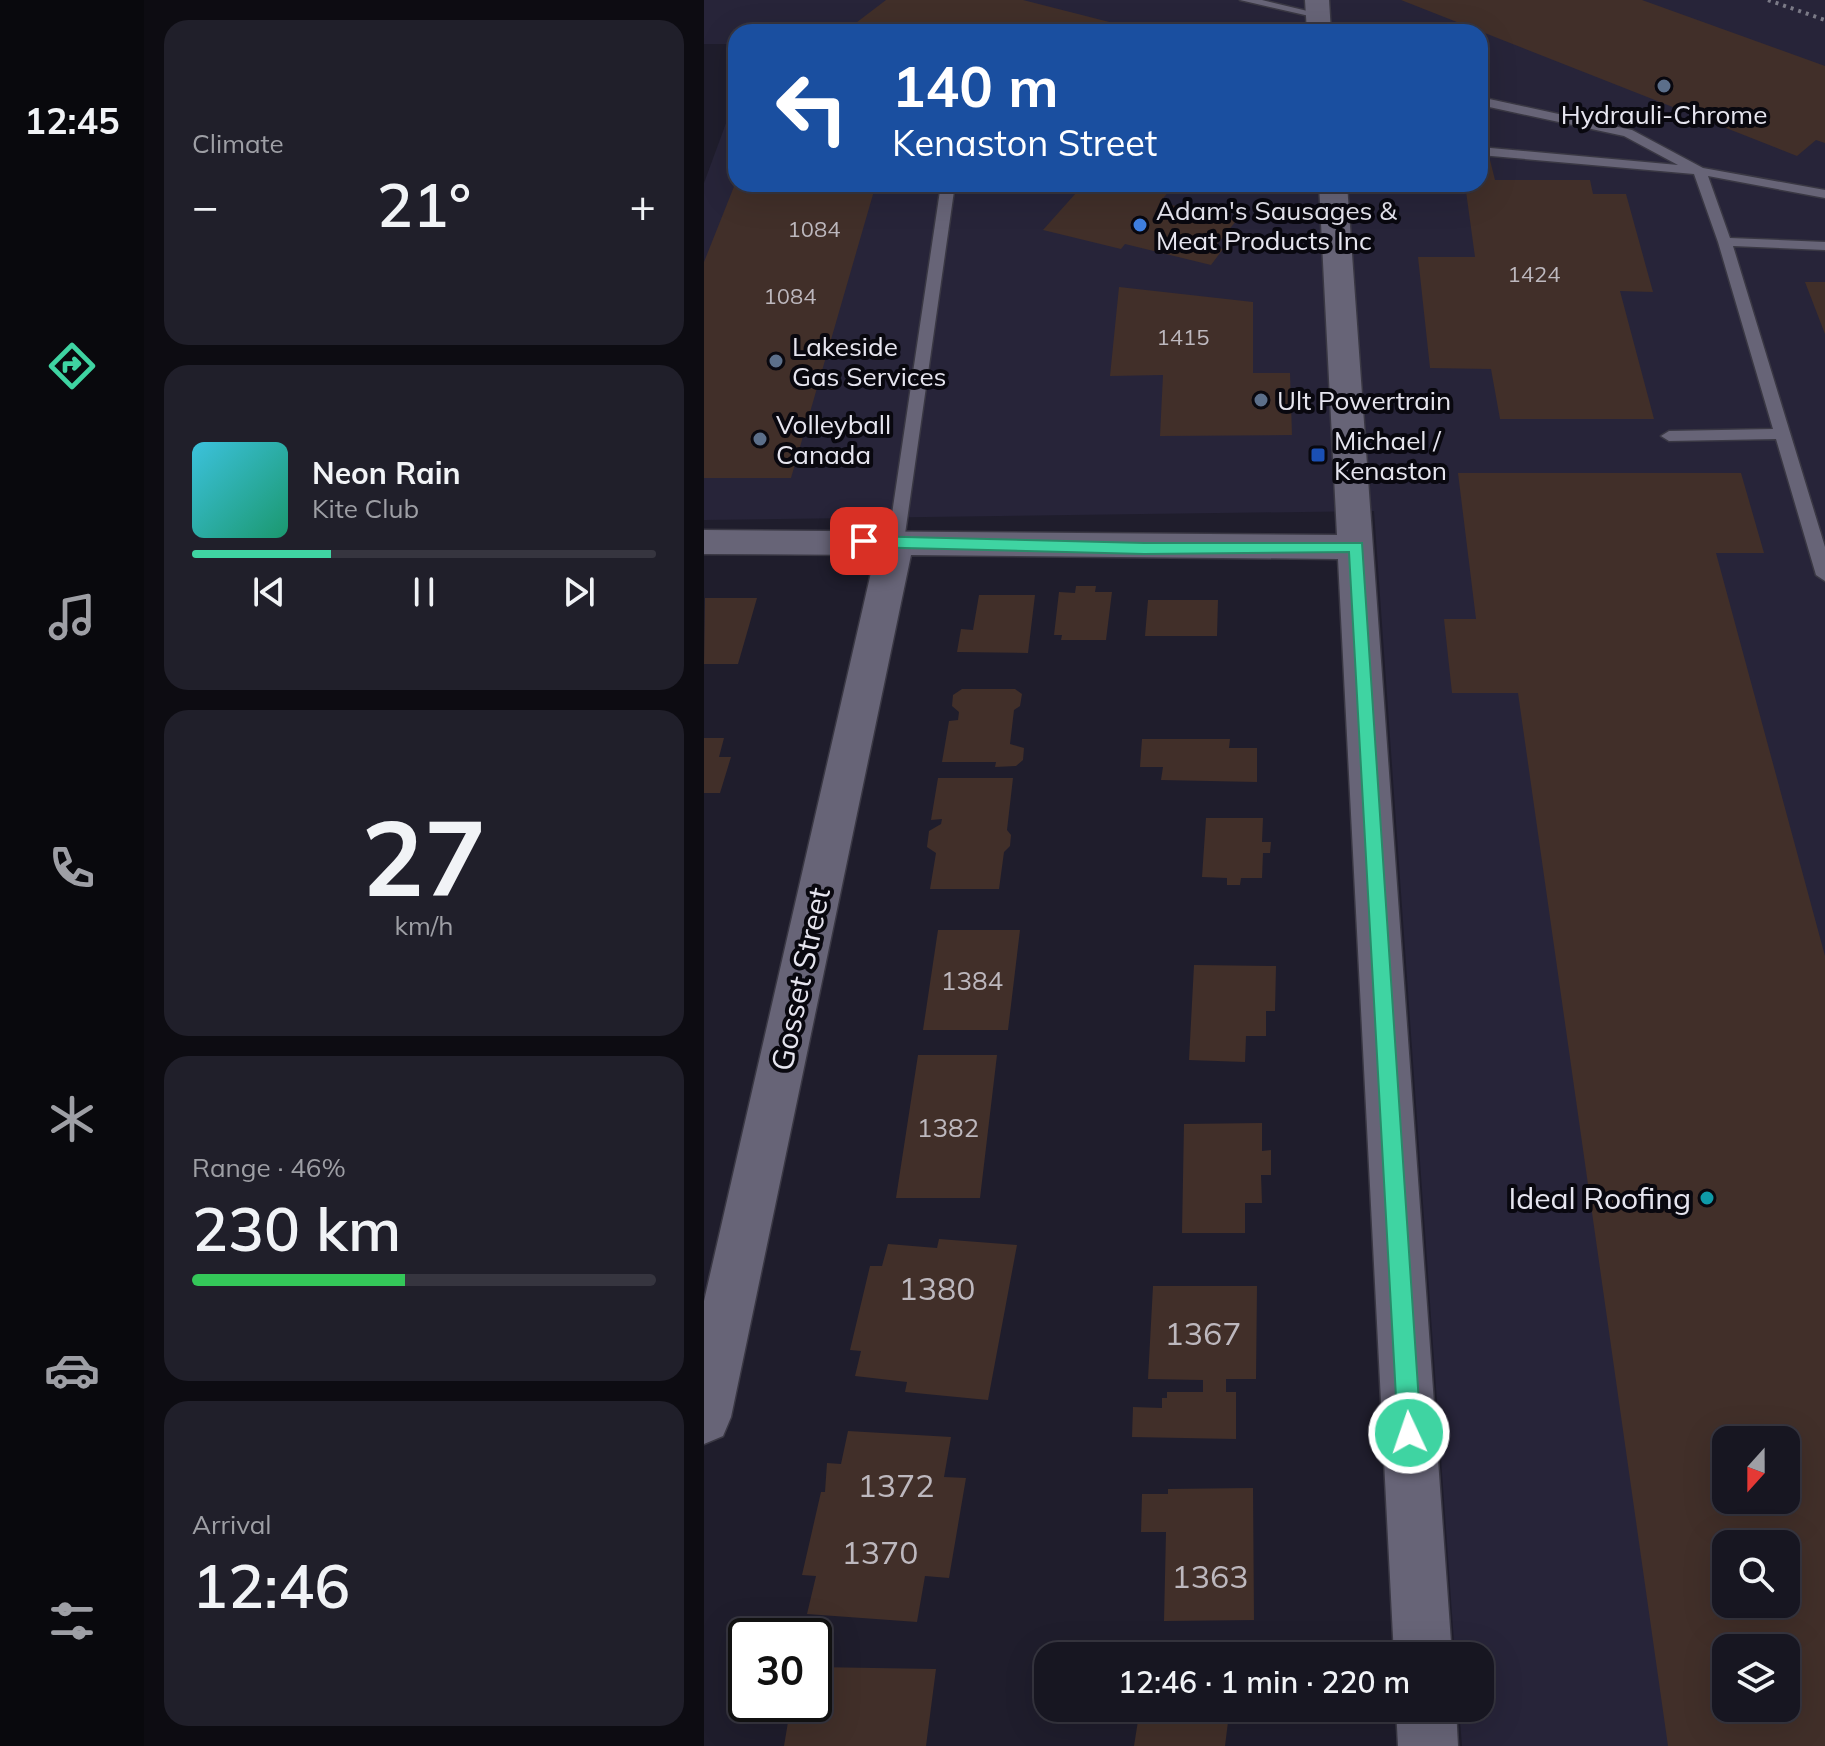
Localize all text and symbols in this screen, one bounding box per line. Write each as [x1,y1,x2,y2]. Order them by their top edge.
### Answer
text: 140 m [892,51,1059,121]
icon: left [760,56,864,160]
marker: Hydrauli-Chrome [1655,77,1673,95]
text: 12:45 [24,98,120,143]
place label: Hydrauli-Chrome [1561,98,1767,131]
text: Kenaston Street [892,120,1157,165]
text: Climate [192,127,284,160]
text: 21° [377,167,471,242]
text: − [192,178,218,233]
text: + [630,178,656,233]
place label: Adam's Sausages & Meat Products Inc [1156,194,1397,257]
house number: 1084 [788,215,840,243]
marker: Adam's Sausages & Meat Products Inc [1131,216,1149,234]
house number: 1424 [1508,260,1560,288]
house number: 1084 [764,282,816,310]
house number: 1415 [1157,323,1209,351]
place label: Lakeside Gas Services [792,330,947,393]
icon: directions [44,338,100,394]
marker: Lakeside Gas Services [767,352,785,370]
place label: Ult Powertrain [1277,384,1451,417]
marker: Ult Powertrain [1252,391,1270,409]
place label: Volleyball Canada [776,408,891,471]
place label: Michael / Kenaston [1334,424,1447,487]
marker: Volleyball Canada [751,430,769,448]
marker: Michael / Kenaston [1309,446,1327,464]
text: Neon Rain [312,454,461,492]
text: Kite Club [312,492,419,525]
pin [830,507,898,575]
icon: arrive [842,519,886,563]
icon: previous [247,570,291,614]
icon: pause [402,570,446,614]
icon: next [557,570,601,614]
icon: music [44,589,100,645]
text: 27 [362,791,486,922]
icon: phone [44,840,100,896]
street label: Gosset Street [762,884,838,1074]
text: km/h [395,909,453,942]
house number: 1384 [941,964,1003,997]
icon: climate [44,1091,100,1147]
house number: 1382 [917,1111,979,1144]
text: Range · 46% [192,1151,346,1184]
place label: Ideal Roofing [1509,1179,1691,1217]
marker: Ideal Roofing [1698,1189,1716,1207]
text: 230 km [192,1191,401,1266]
house number: 1380 [899,1268,975,1308]
house number: 1367 [1165,1313,1241,1353]
icon: car [44,1342,100,1398]
position arrow [1367,1391,1451,1475]
north arrow [1712,1426,1800,1514]
map controls [1712,1426,1800,1722]
house number: 1372 [858,1465,934,1505]
text: Arrival [192,1508,272,1541]
button: search [1712,1530,1800,1618]
house number: 1370 [842,1532,918,1572]
text: 12:46 [192,1548,350,1623]
house number: 1363 [1172,1556,1248,1596]
icon: filters [44,1593,100,1649]
speed limit sign: 30 [728,1618,832,1722]
button: layers [1712,1634,1800,1722]
text: 12:46 · 1 min · 220 m [1118,1663,1410,1701]

